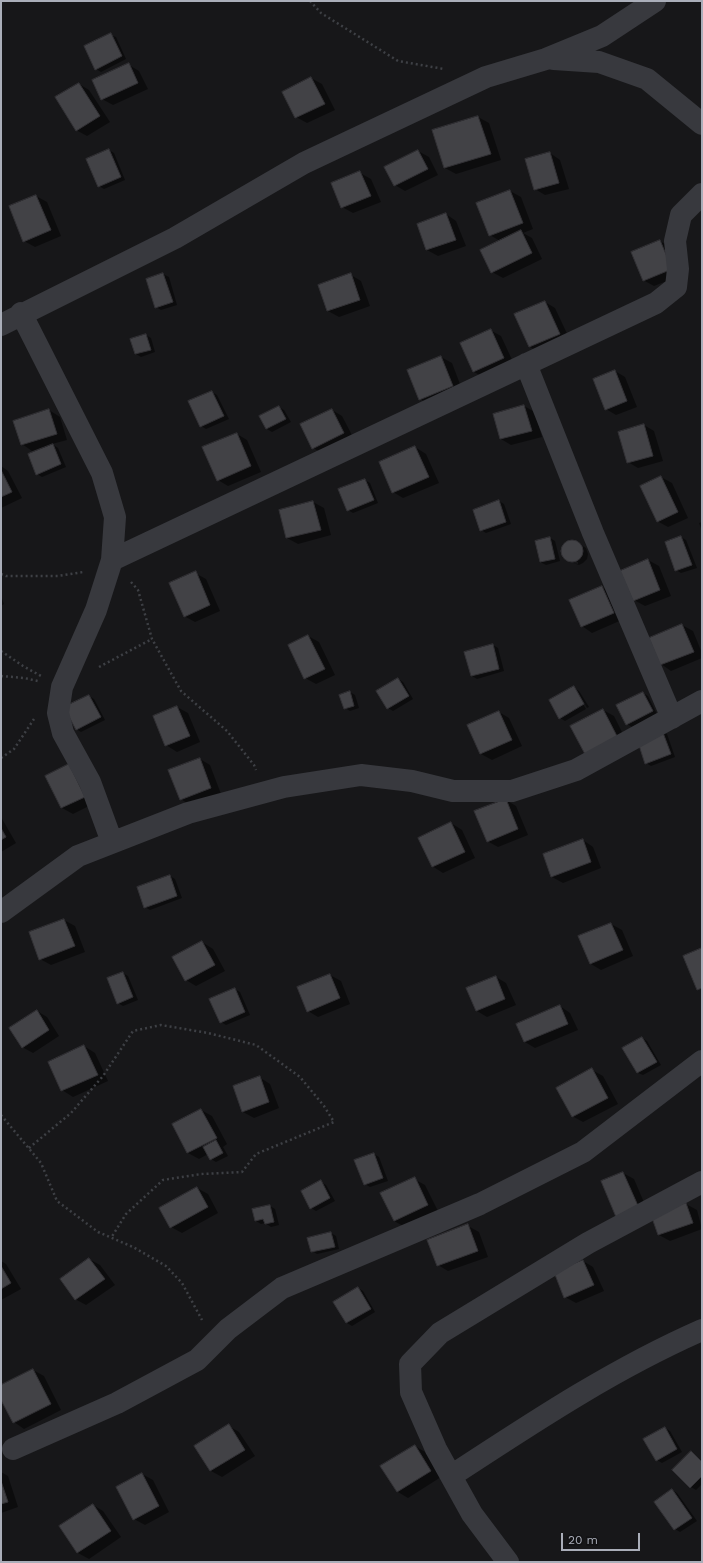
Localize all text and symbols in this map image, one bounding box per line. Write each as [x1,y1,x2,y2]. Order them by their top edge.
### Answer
scale bar [563,1525,642,1551]
text: 20 m [568,1533,598,1547]

